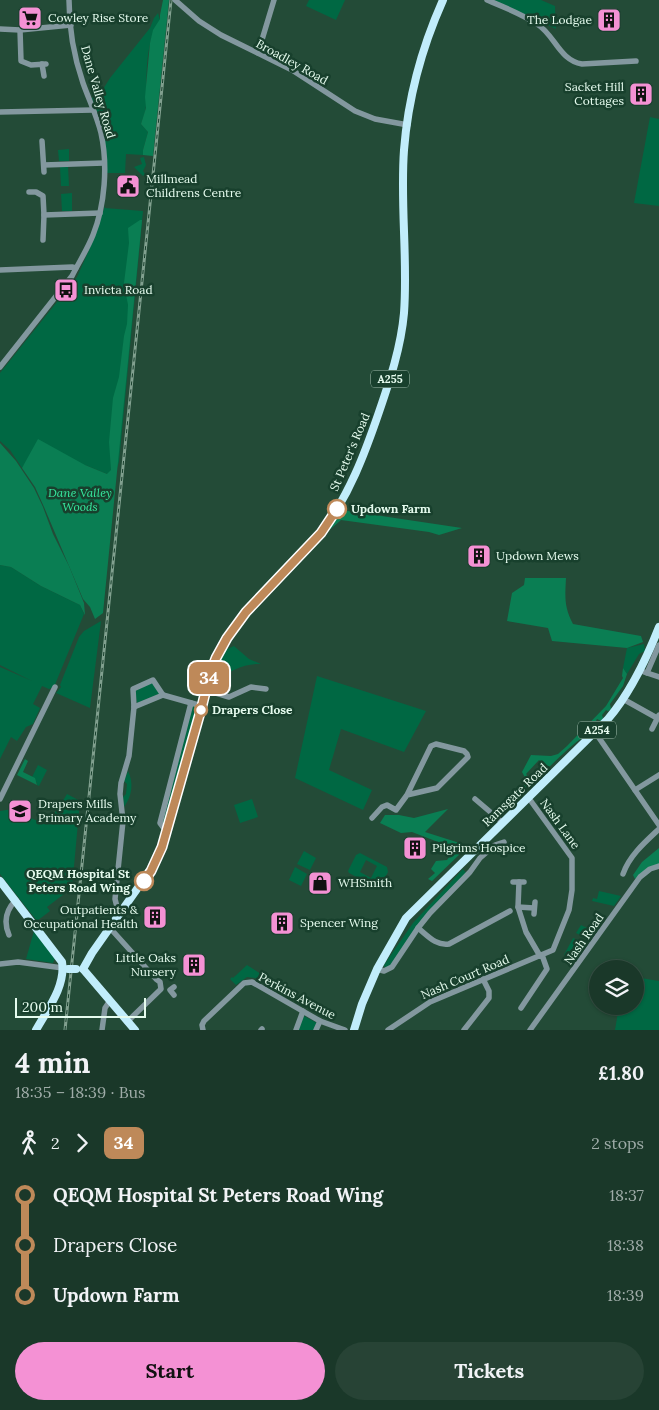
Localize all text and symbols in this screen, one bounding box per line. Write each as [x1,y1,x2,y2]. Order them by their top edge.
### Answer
supermarket icon: Cowley Rise Store [17,5,43,31]
building icon: The Lodgae [596,7,622,33]
place label: Cowley Rise Store [48,10,149,25]
place label: The Lodgae [527,12,592,27]
street label: Broadley Road [254,36,331,87]
street label: Dane Valley Road [78,44,119,140]
place label: Sacket Hill Cottages [565,79,624,108]
building icon: Sacket Hill Cottages [628,81,654,107]
place label: Millmead Childrens Centre [146,171,242,200]
public building icon: Millmead Childrens Centre [115,173,141,199]
bus stop icon: Invicta Road [53,277,79,303]
place label: Invicta Road [84,282,153,297]
road number: A255 [371,370,409,388]
street label: St Peter's Road [326,410,373,493]
park label: Dane Valley Woods [48,485,112,514]
marker: Updown Farm [327,499,347,519]
place label: Updown Farm [351,501,431,516]
building icon: Updown Mews [466,543,492,569]
place label: Updown Mews [496,548,579,563]
line badge: 34 [186,662,232,694]
text: 34 [199,666,219,689]
place label: Drapers Close [212,702,293,717]
marker: Drapers Close [194,703,208,717]
road number: A254 [578,722,616,738]
street label: Ramsgate Road [479,760,550,830]
place label: Drapers Mills Primary Academy [38,796,137,825]
street label: Nash Lane [537,796,584,852]
school or university icon: Drapers Mills Primary Academy [7,798,33,824]
building icon: Pilgrims Hospice [402,835,428,861]
place label: Pilgrims Hospice [432,840,526,855]
place label: QEQM Hospital St Peters Road Wing [26,866,131,895]
shop icon: WHSmith [307,870,333,896]
marker: QEQM Hospital St Peters Road Wing [134,871,154,891]
place label: WHSmith [338,875,392,890]
place label: Outpatients & Occupational Health [24,902,139,931]
building icon: Outpatients & Occupational Health [142,904,168,930]
building icon: Spencer Wing [269,910,295,936]
street label: Nash Road [561,910,607,967]
place label: Spencer Wing [300,915,378,930]
place label: Little Oaks Nursery [115,950,177,979]
street label: Nash Court Road [418,951,511,1002]
building icon: Little Oaks Nursery [181,952,207,978]
map controls [589,960,644,1015]
button: layers [589,960,644,1015]
street label: Perkins Avenue [256,969,339,1022]
scale bar [15,995,146,1018]
text: 200 m [22,998,63,1016]
text: 4 min [15,1045,90,1081]
text: £1.80 [598,1061,644,1085]
text: 18:35 – 18:39 · Bus [15,1082,146,1102]
icon: walk [15,1129,43,1157]
icon: forward [68,1129,96,1157]
text: 34 [114,1131,134,1154]
text: 2 [51,1133,60,1153]
text: 2 stops [591,1133,644,1153]
text: QEQM Hospital St Peters Road Wing [53,1183,383,1207]
text: 18:37 [609,1185,644,1205]
text: Drapers Close [53,1233,177,1257]
text: 18:38 [607,1235,644,1255]
text: Updown Farm [53,1283,180,1307]
text: 18:39 [607,1285,644,1305]
button: Start [15,1342,325,1400]
button: Tickets [335,1342,644,1400]

